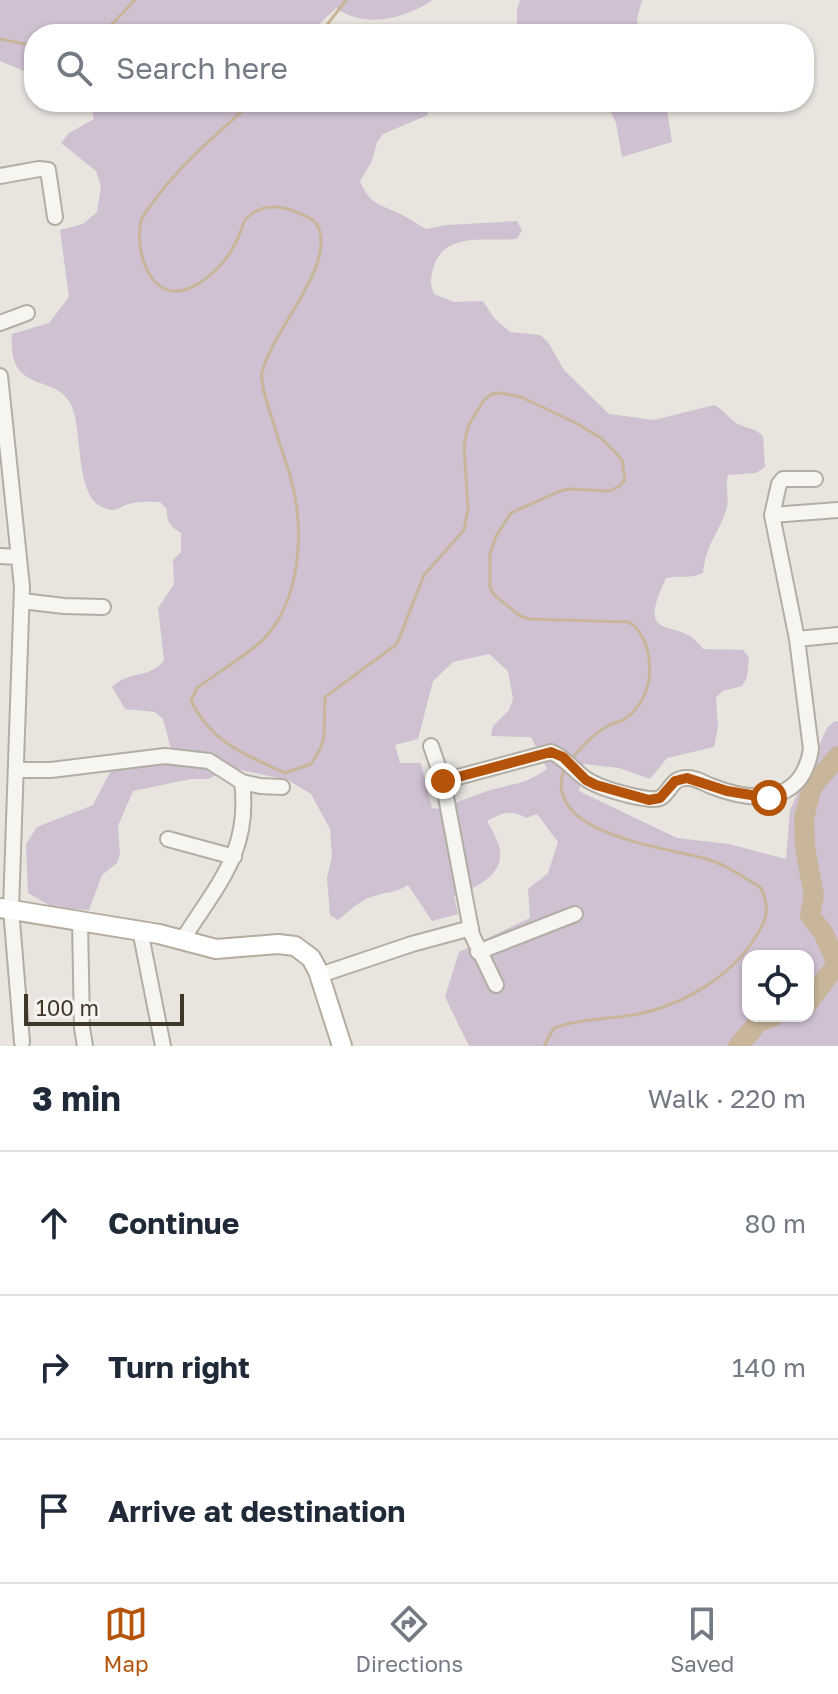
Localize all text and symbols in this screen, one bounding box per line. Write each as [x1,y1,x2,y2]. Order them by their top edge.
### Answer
search box [24,24,814,112]
icon: search [52,46,96,90]
text: Search here [116,50,288,86]
route end [425,763,461,799]
route start [751,780,787,816]
map controls [742,950,814,1022]
button: locate [742,950,814,1022]
scale bar [24,990,184,1026]
text: 100 m [36,994,99,1021]
text: 3 min [32,1078,121,1118]
text: Walk · 220 m [648,1083,806,1114]
icon: ahead [32,1201,76,1245]
text: Continue [108,1205,239,1241]
text: 80 m [745,1208,806,1239]
icon: right [32,1345,76,1389]
text: Turn right [108,1349,250,1385]
text: 140 m [732,1352,806,1383]
icon: arrive [32,1489,76,1533]
text: Arrive at destination [108,1493,405,1529]
tab: Map [104,1602,148,1677]
tab: Directions [356,1602,463,1677]
tab: Saved [670,1602,734,1677]

